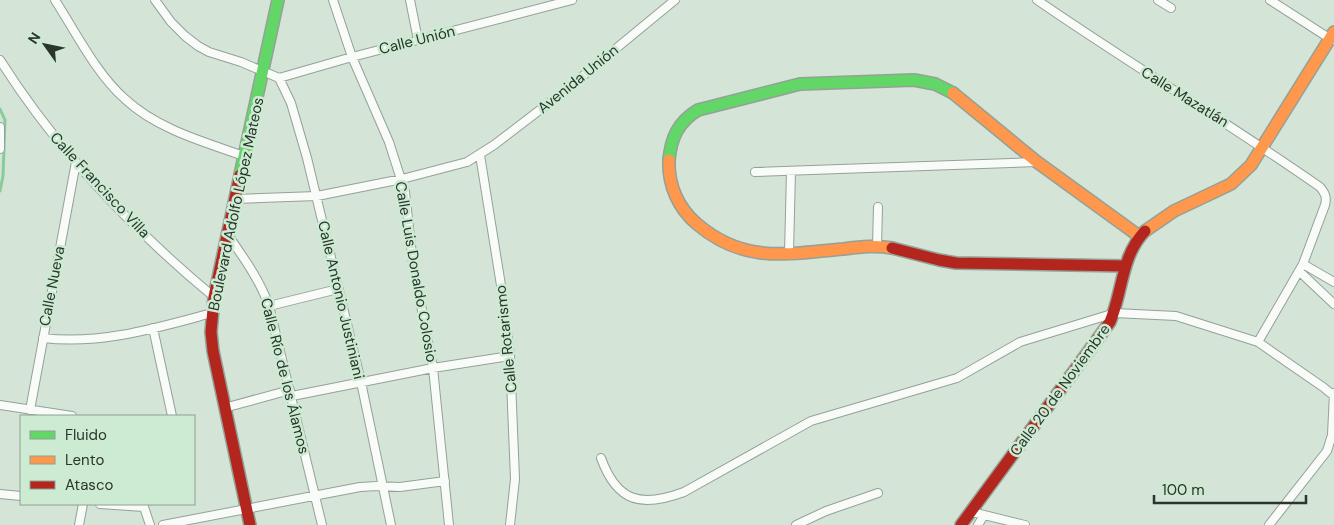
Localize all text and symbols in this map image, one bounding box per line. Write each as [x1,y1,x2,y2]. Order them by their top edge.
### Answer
north arrow [20,20,70,70]
street label: Calle Unión [377,21,457,59]
text: N [24,29,44,47]
street label: Avenida Unión [533,40,623,118]
street label: Calle Mazatlán [1137,62,1233,132]
street label: Boulevard Adolfo López Mateos [204,95,268,313]
street label: Calle Francisco Villa [46,128,154,242]
street label: Calle Luis Donaldo Colosio [390,180,442,364]
street label: Calle Antonio Justiniani [313,219,369,381]
street label: Calle Nueva [34,244,70,328]
street label: Calle Rotarismo [490,284,522,394]
street label: Calle Río de los Álamos [256,296,314,456]
street label: Calle 20 de Noviembre [1005,320,1115,460]
legend [20,415,195,505]
text: Fluido [65,425,107,445]
text: Lento [65,450,104,470]
scale bar [1154,472,1306,504]
text: Atasco [65,475,113,495]
text: 100 m [1162,480,1205,500]

